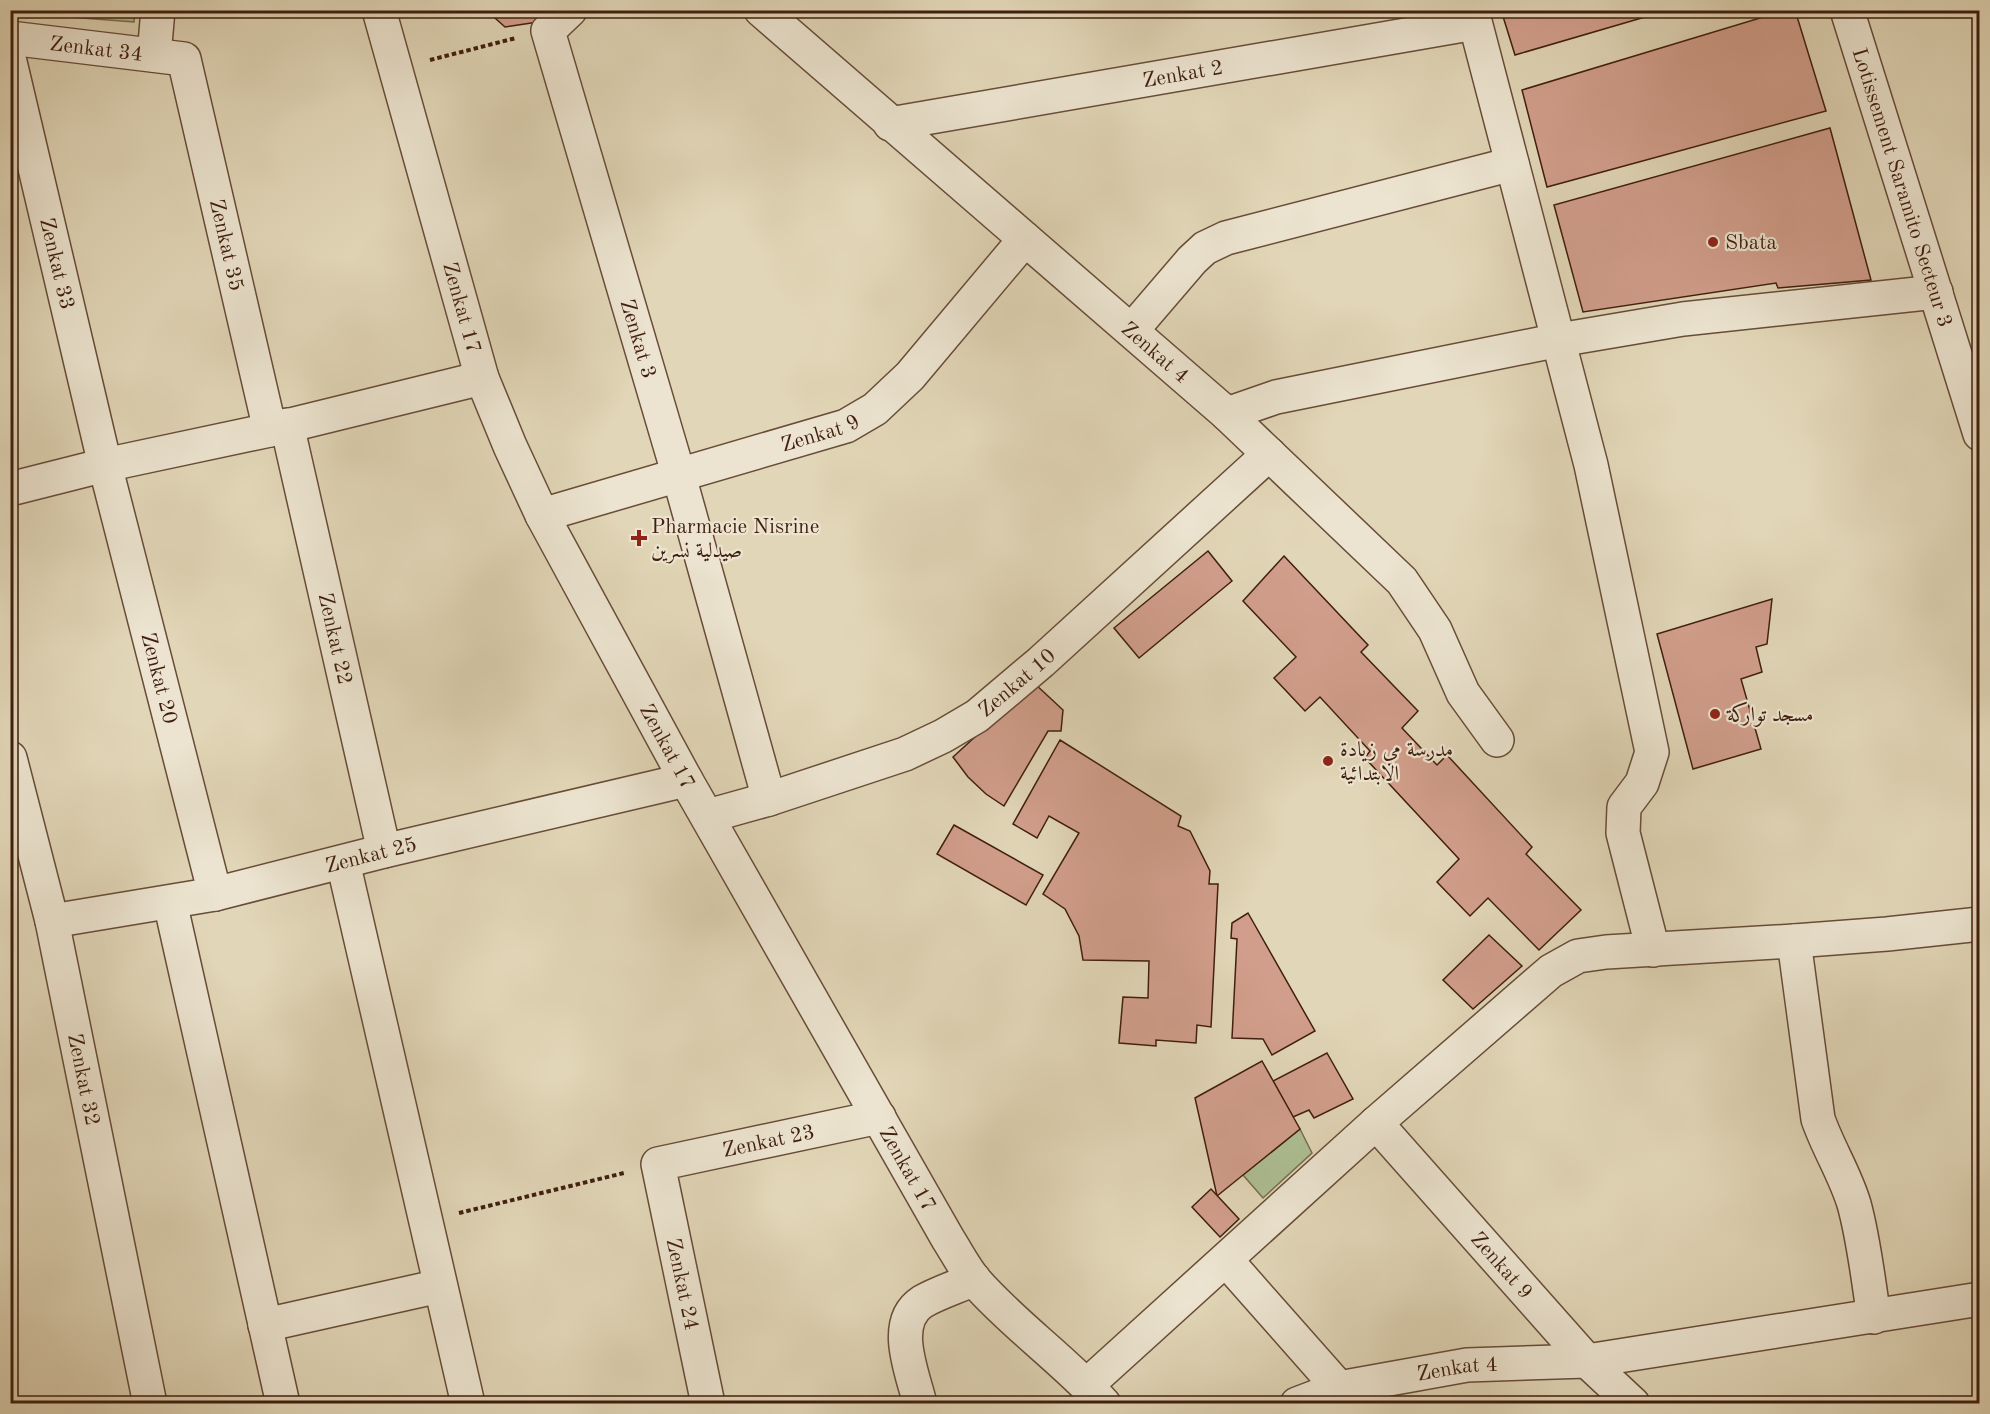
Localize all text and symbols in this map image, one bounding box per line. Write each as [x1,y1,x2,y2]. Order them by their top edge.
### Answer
street label: Zenkat 34 [48,34,144,66]
street label: Lotissement Saramito Secteur 3 [1848,46,1955,330]
street label: Zenkat 2 [1141,58,1225,92]
street label: Zenkat 35 [205,197,246,293]
street label: Zenkat 33 [35,216,77,312]
place label: Sbata [1725,233,1777,254]
marker: Sbata [1706,235,1720,249]
street label: Zenkat 17 [438,260,484,356]
street label: Zenkat 3 [616,297,659,381]
street label: Zenkat 4 [1117,318,1192,388]
street label: Zenkat 9 [779,411,864,456]
place label: Pharmacie Nisrine صيدلية نسرين [651,517,819,564]
marker: Pharmacie Nisrine صيدلية نسرين [632,531,646,545]
street label: Zenkat 22 [314,591,355,687]
street label: Zenkat 20 [136,630,180,726]
street label: Zenkat 10 [975,645,1060,722]
street label: Zenkat 17 [635,701,698,793]
place label: مسجد تواركة [1726,701,1813,727]
marker: مسجد تواركة [1708,707,1722,721]
place label: مدرسة مي زيادة الابتدائية [1340,740,1453,785]
marker: مدرسة مي زيادة الابتدائية [1321,754,1335,768]
street label: Zenkat 25 [323,835,419,878]
street label: Zenkat 32 [63,1032,102,1128]
street label: Zenkat 23 [721,1122,817,1162]
street label: Zenkat 17 [874,1124,939,1215]
street label: Zenkat 9 [1466,1229,1536,1304]
street label: Zenkat 24 [662,1236,702,1332]
street label: Zenkat 4 [1415,1355,1498,1386]

